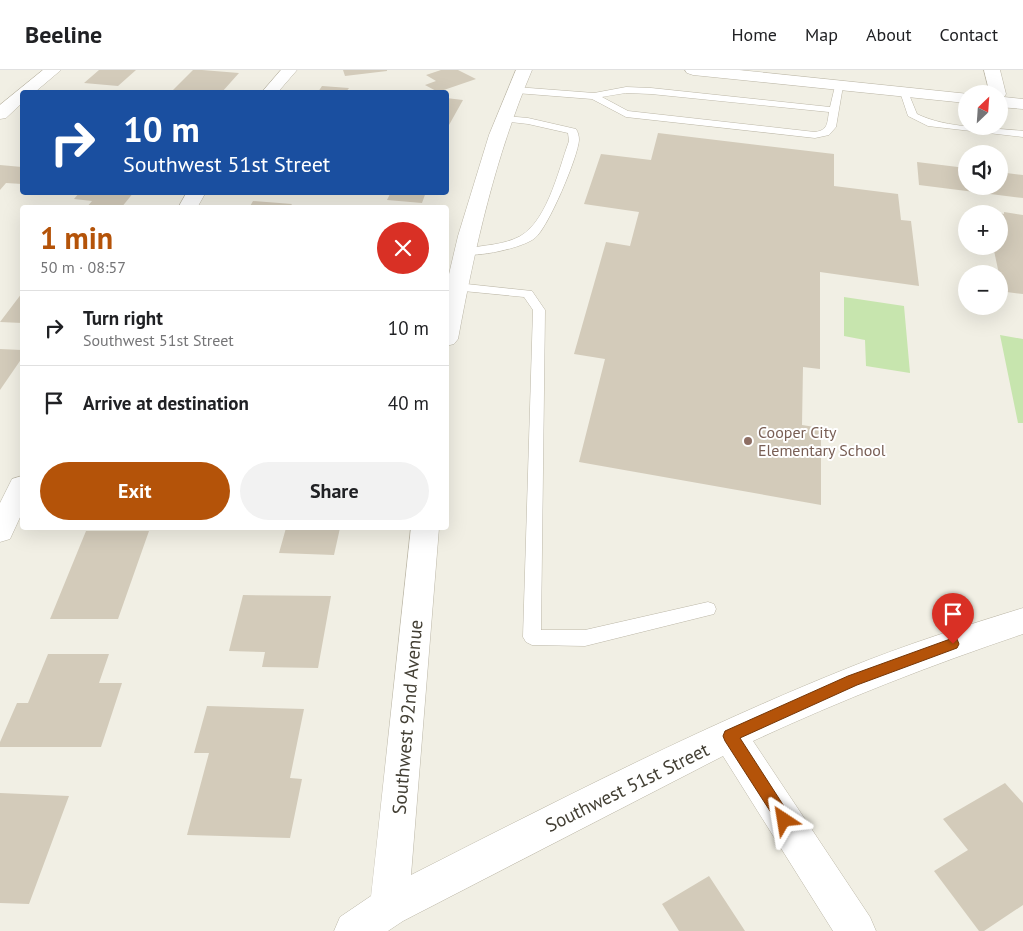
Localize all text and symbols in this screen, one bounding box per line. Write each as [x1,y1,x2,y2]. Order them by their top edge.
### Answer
text: Beeline [25,19,102,50]
text: Home [731,23,777,46]
text: Map [805,23,838,46]
text: About [866,23,912,46]
text: Contact [940,23,998,46]
north arrow [958,85,1008,135]
map controls [958,85,1008,315]
text: 10 m [123,106,200,152]
icon: right [40,110,105,175]
button: sound [958,145,1008,195]
text: Southwest 51st Street [123,150,330,178]
button: + [958,205,1008,255]
text: 1 min [40,218,113,257]
button: close [377,222,429,274]
text: 50 m · 08:57 [40,257,126,277]
button: − [958,265,1008,315]
text: Turn right [83,306,163,330]
icon: right [40,314,68,342]
text: 10 m [388,316,429,340]
text: Southwest 51st Street [83,330,234,350]
icon: arrive [40,389,68,417]
text: Arrive at destination [83,391,249,415]
text: 40 m [388,391,429,415]
place label: Cooper City Elementary School [758,422,886,460]
marker: Cooper City Elementary School [742,435,754,447]
button: Exit [40,462,230,520]
button: Share [240,462,429,520]
pin [932,593,974,644]
icon: arrive [939,600,967,628]
street label: Southwest 92nd Avenue [387,619,427,815]
street label: Southwest 51st Street [541,737,713,837]
position arrow [757,793,809,845]

